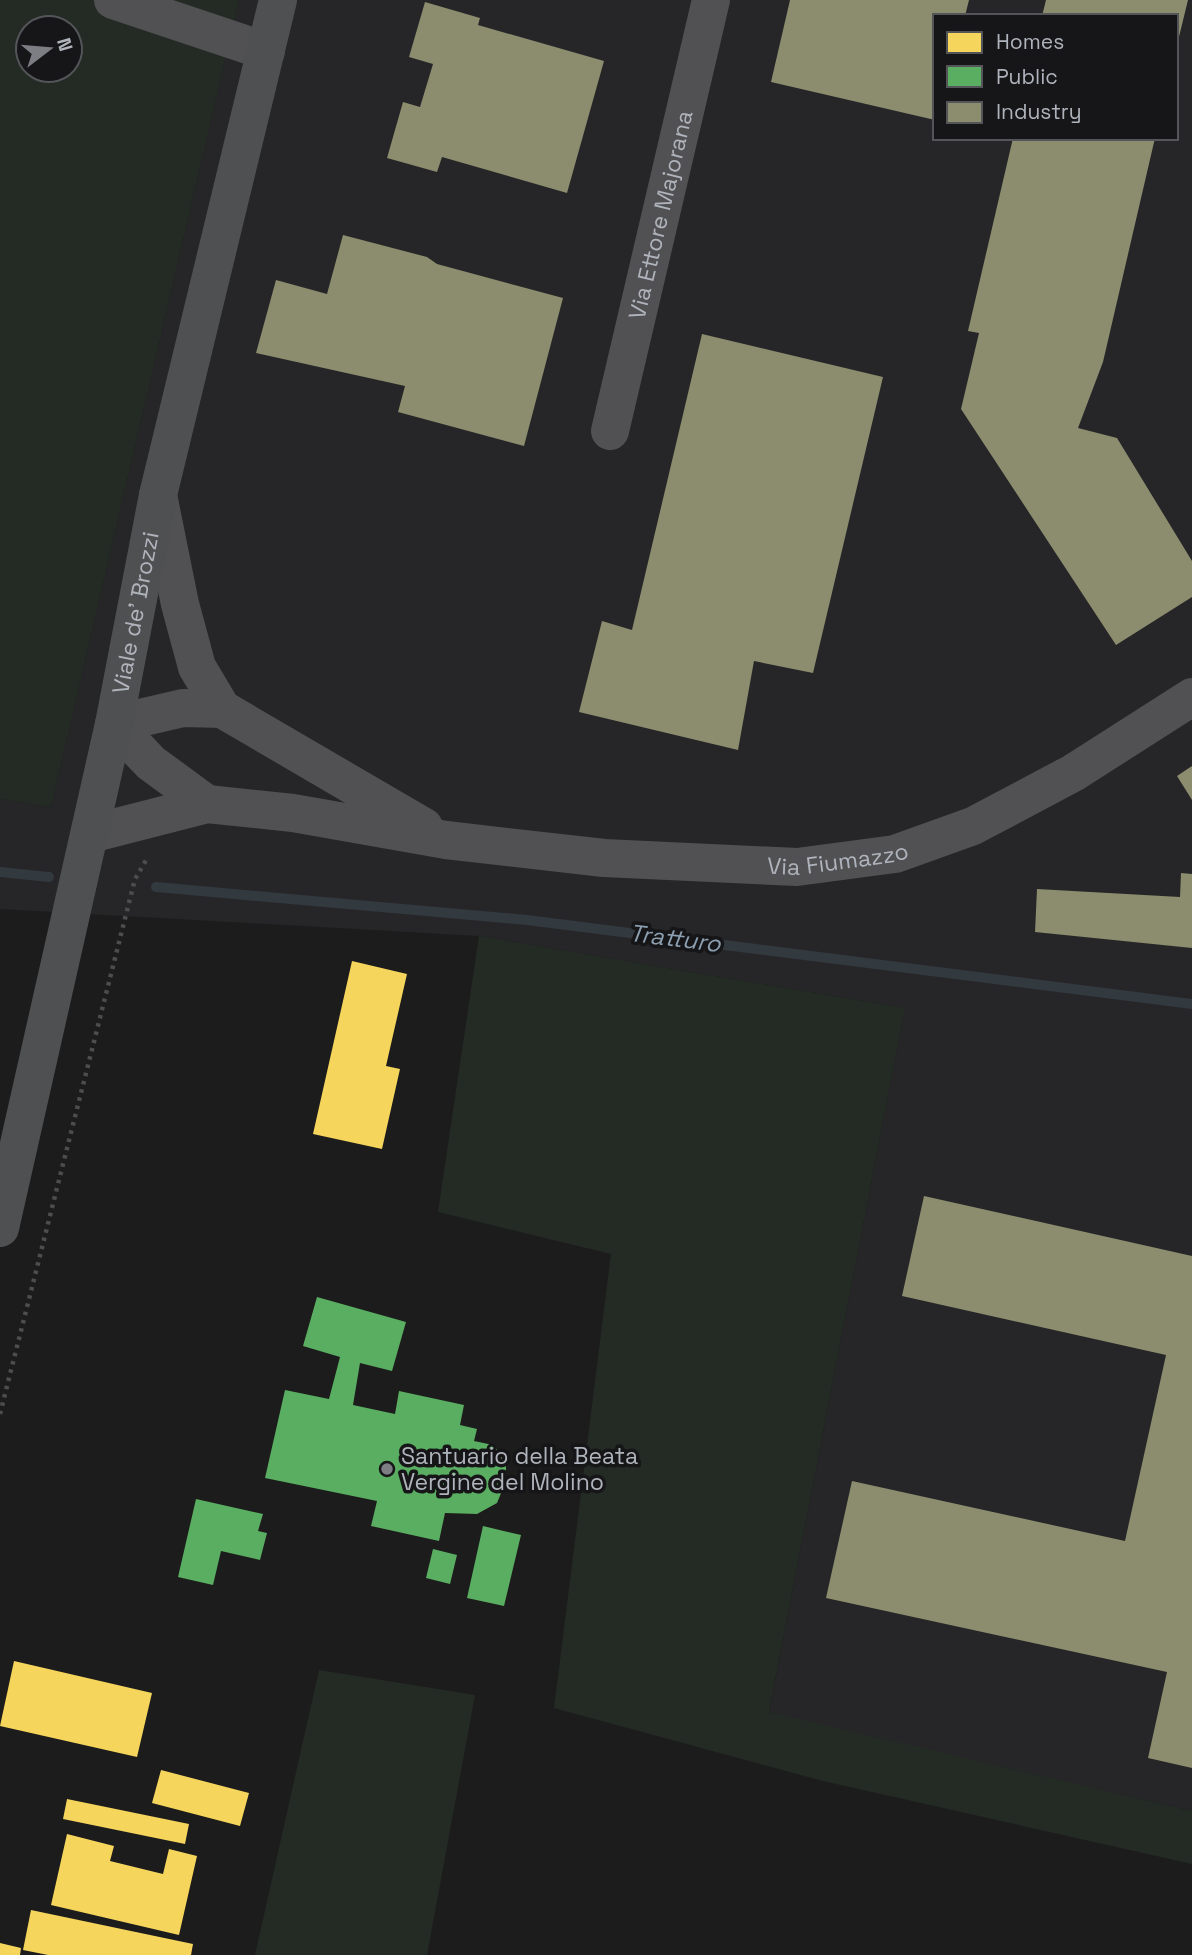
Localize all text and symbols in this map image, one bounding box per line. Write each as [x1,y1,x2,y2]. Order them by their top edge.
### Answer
north arrow [14,14,84,84]
legend [933,14,1178,140]
text: Homes [996,28,1064,55]
text: N [51,35,79,54]
text: Public [996,63,1058,90]
text: Industry [996,98,1082,125]
street label: Via Ettore Majorana [622,107,700,322]
street label: Viale de' Brozzi [105,529,166,696]
street label: Via Fiumazzo [767,835,913,882]
water label: Tratturo [628,917,724,959]
place label: Santuario della Beata Vergine del Molino [401,1441,638,1497]
marker: Santuario della Beata Vergine del Molino [379,1461,395,1477]

